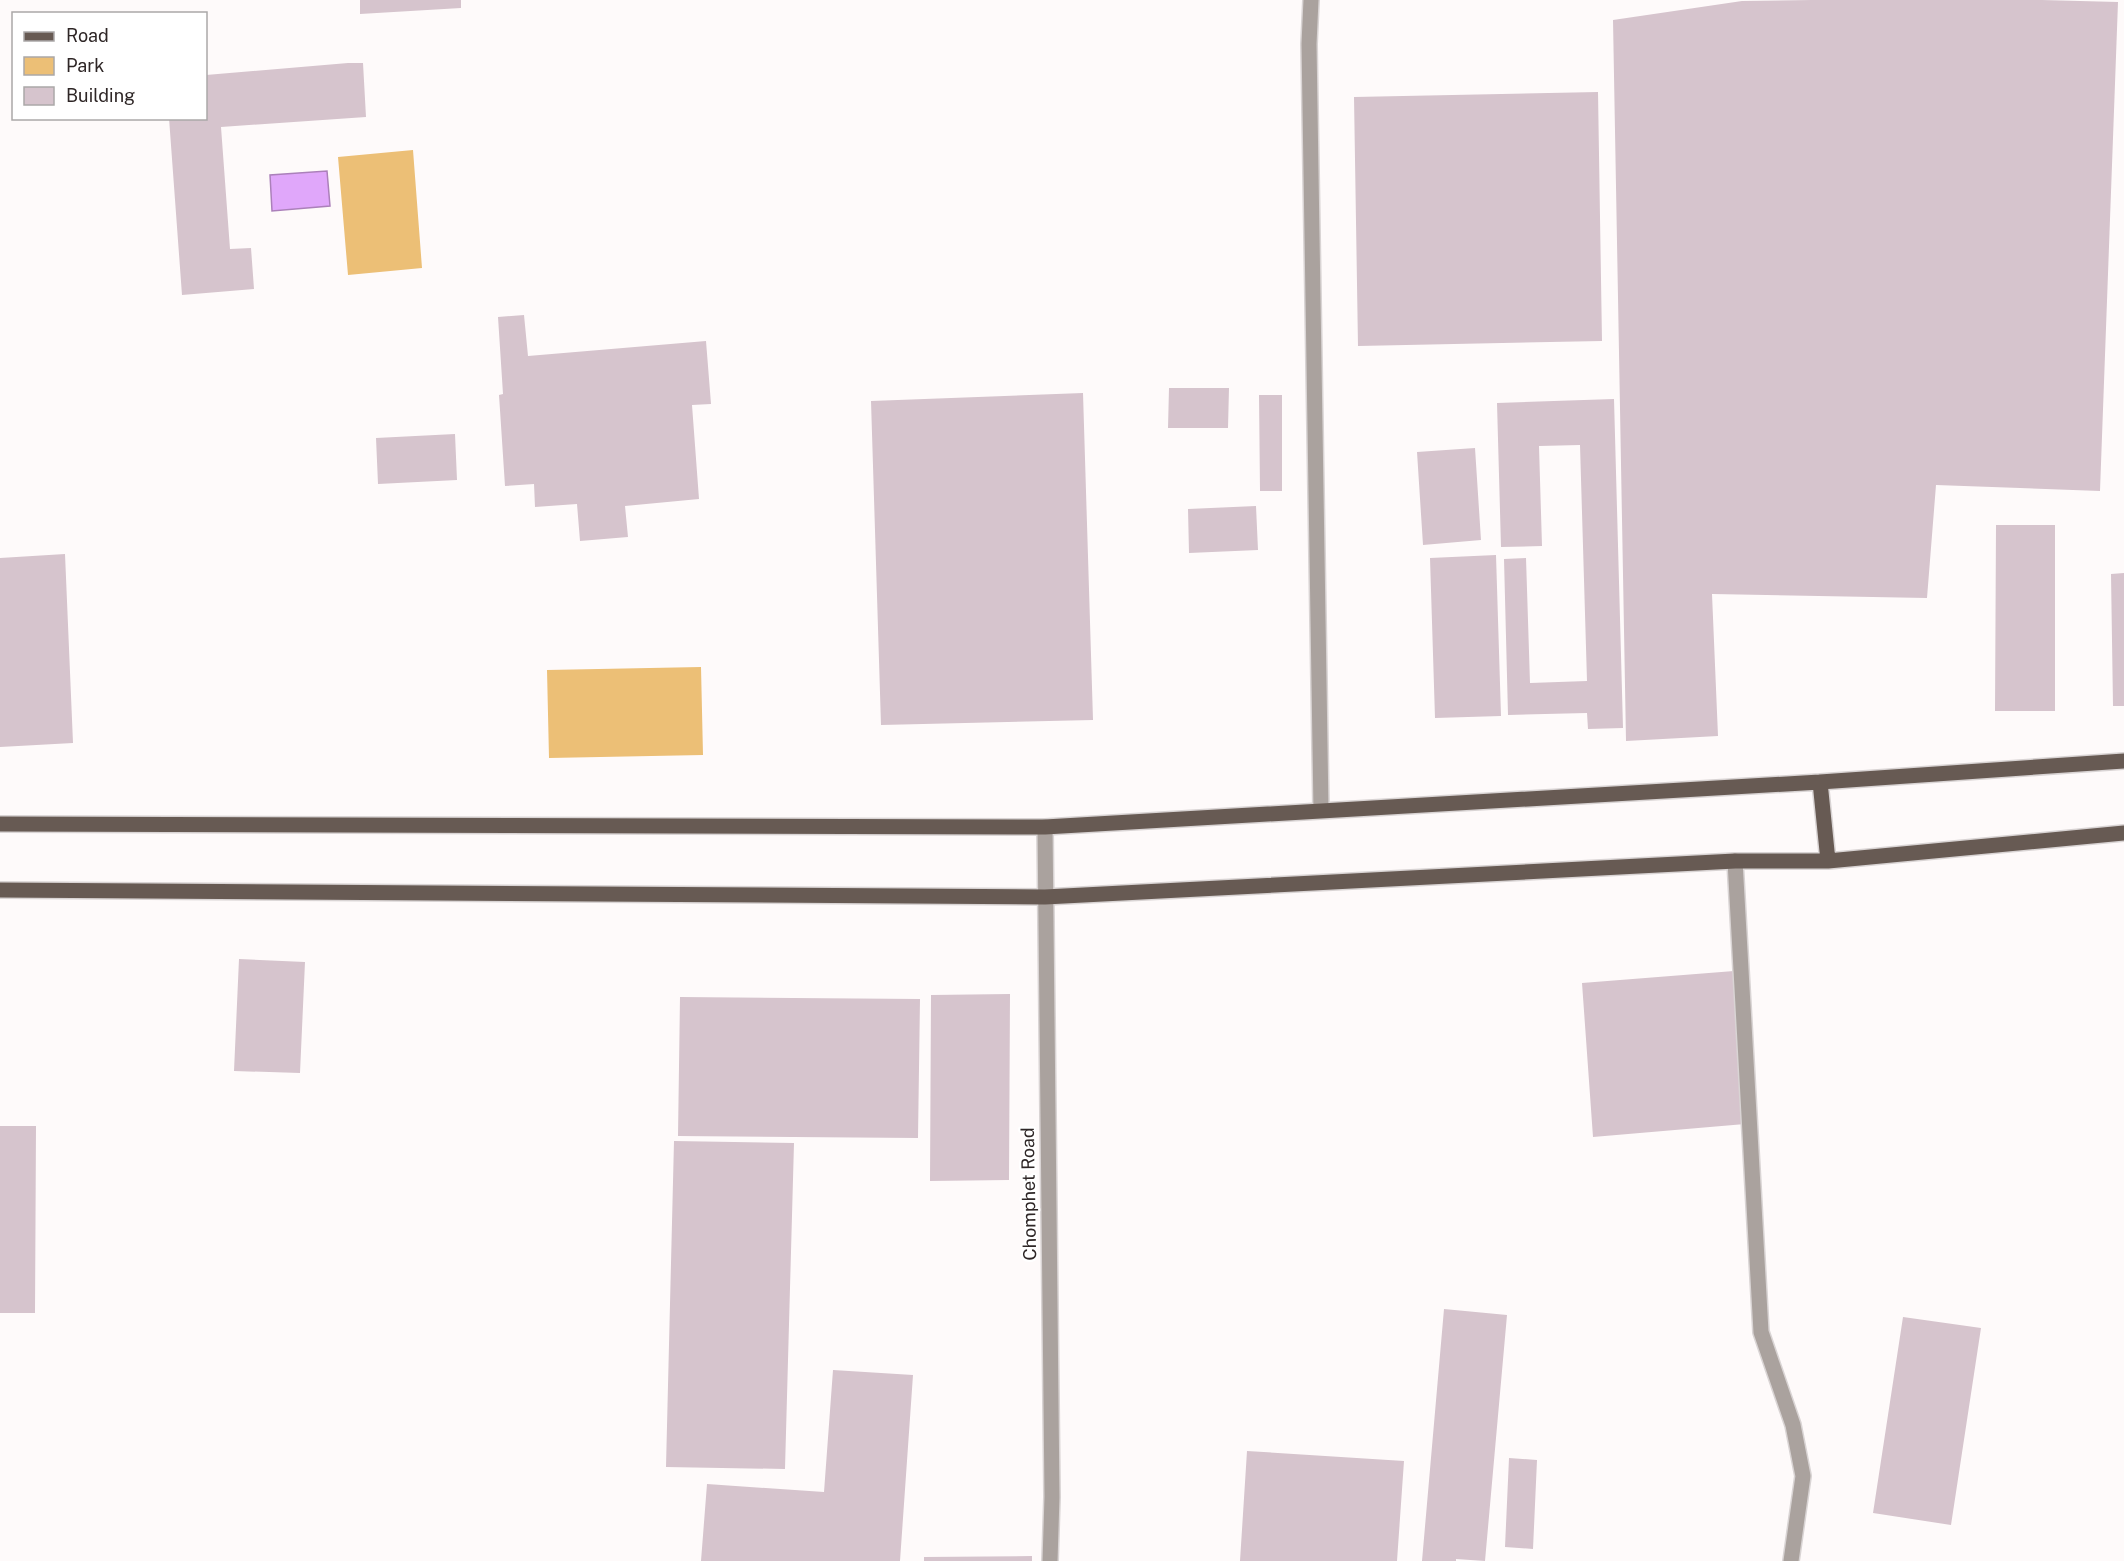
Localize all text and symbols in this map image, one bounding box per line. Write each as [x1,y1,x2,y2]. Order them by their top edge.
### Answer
legend [12,12,207,120]
text: Road [66,25,109,46]
text: Park [66,55,104,76]
text: Building [66,85,135,106]
street label: Chomphet Road [1017,1127,1040,1261]

